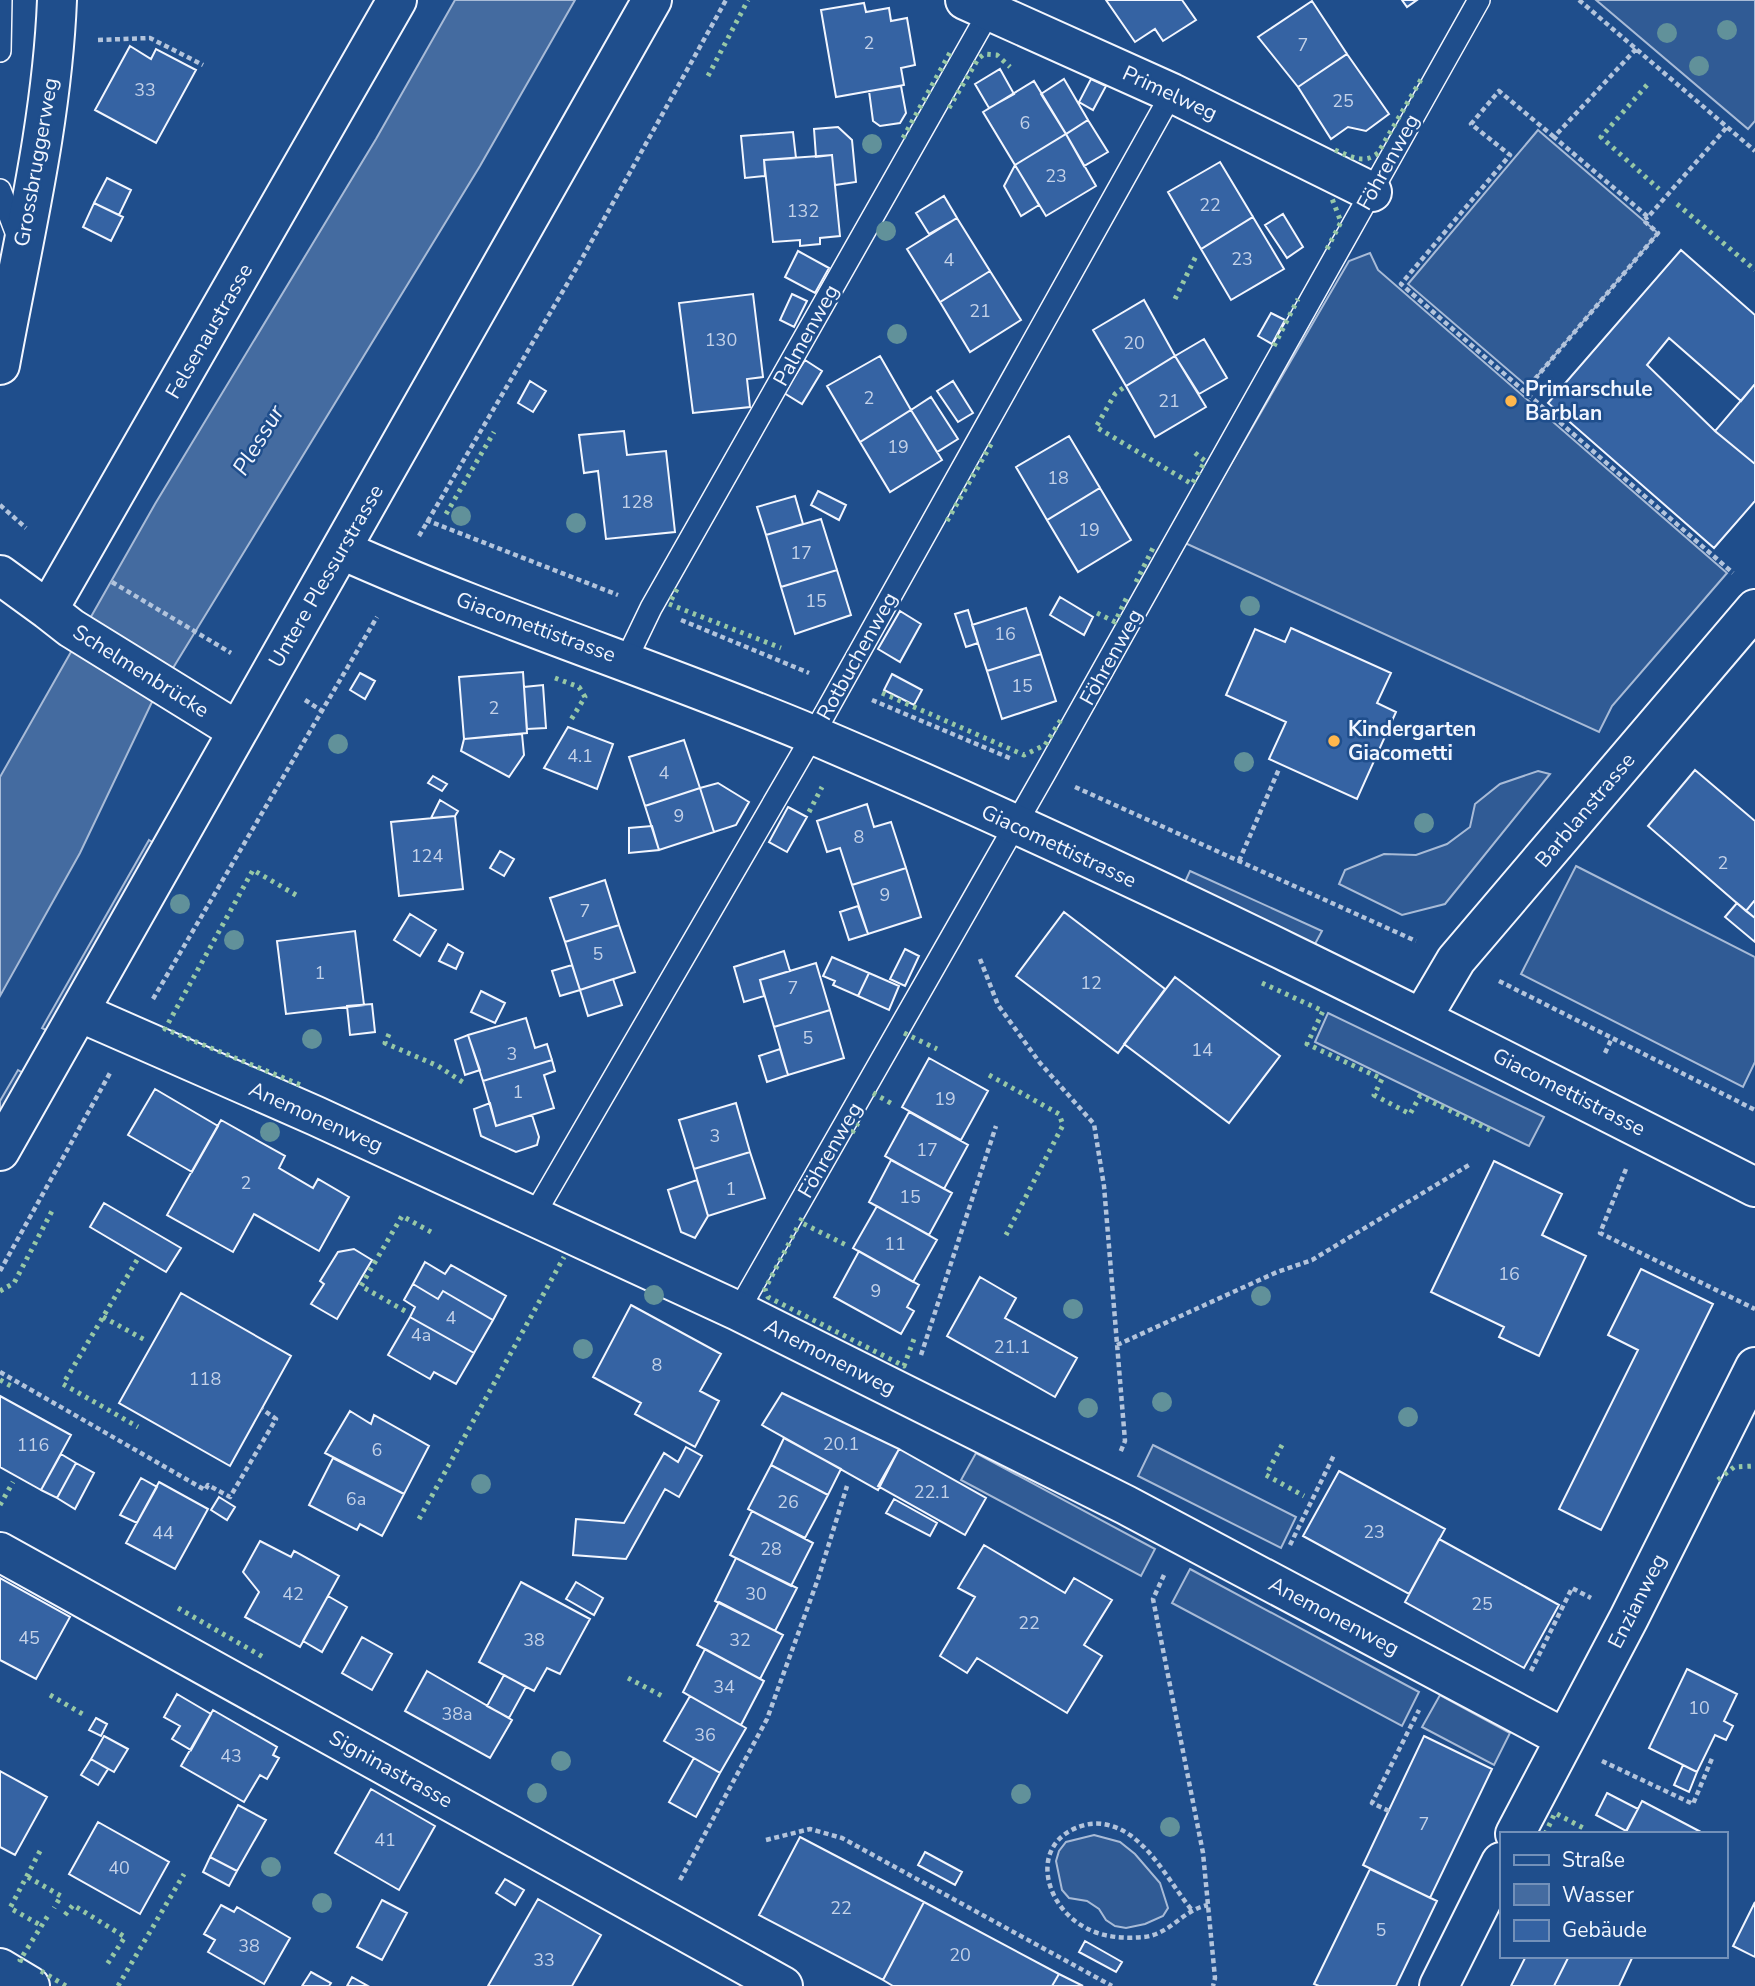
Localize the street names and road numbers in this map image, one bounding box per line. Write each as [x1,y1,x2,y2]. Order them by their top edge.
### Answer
street label: Primelweg [1118,59,1222,127]
street label: Grossbruggerweg [7,75,65,249]
street label: Föhrenweg [1350,109,1426,215]
street label: Felsenaustrasse [159,258,259,404]
street label: Palmenweg [767,279,845,391]
street label: Untere Plessurstrasse [262,479,390,673]
street label: Giacomettistrasse [452,585,620,669]
street label: Rotbuchenweg [810,587,904,725]
street label: Föhrenweg [1073,604,1149,710]
street label: Schelmenbrücke [68,618,214,724]
street label: Barblanstrasse [1529,747,1641,873]
street label: Giacomettistrasse [977,798,1141,894]
street label: Giacomettistrasse [1488,1041,1650,1143]
street label: Anemonenweg [245,1075,387,1159]
street label: Föhrenweg [791,1097,869,1203]
street label: Anemonenweg [760,1312,900,1402]
street label: Enzianweg [1601,1549,1673,1653]
street label: Anemonenweg [1264,1570,1404,1662]
street label: Signinastrasse [324,1723,458,1815]

